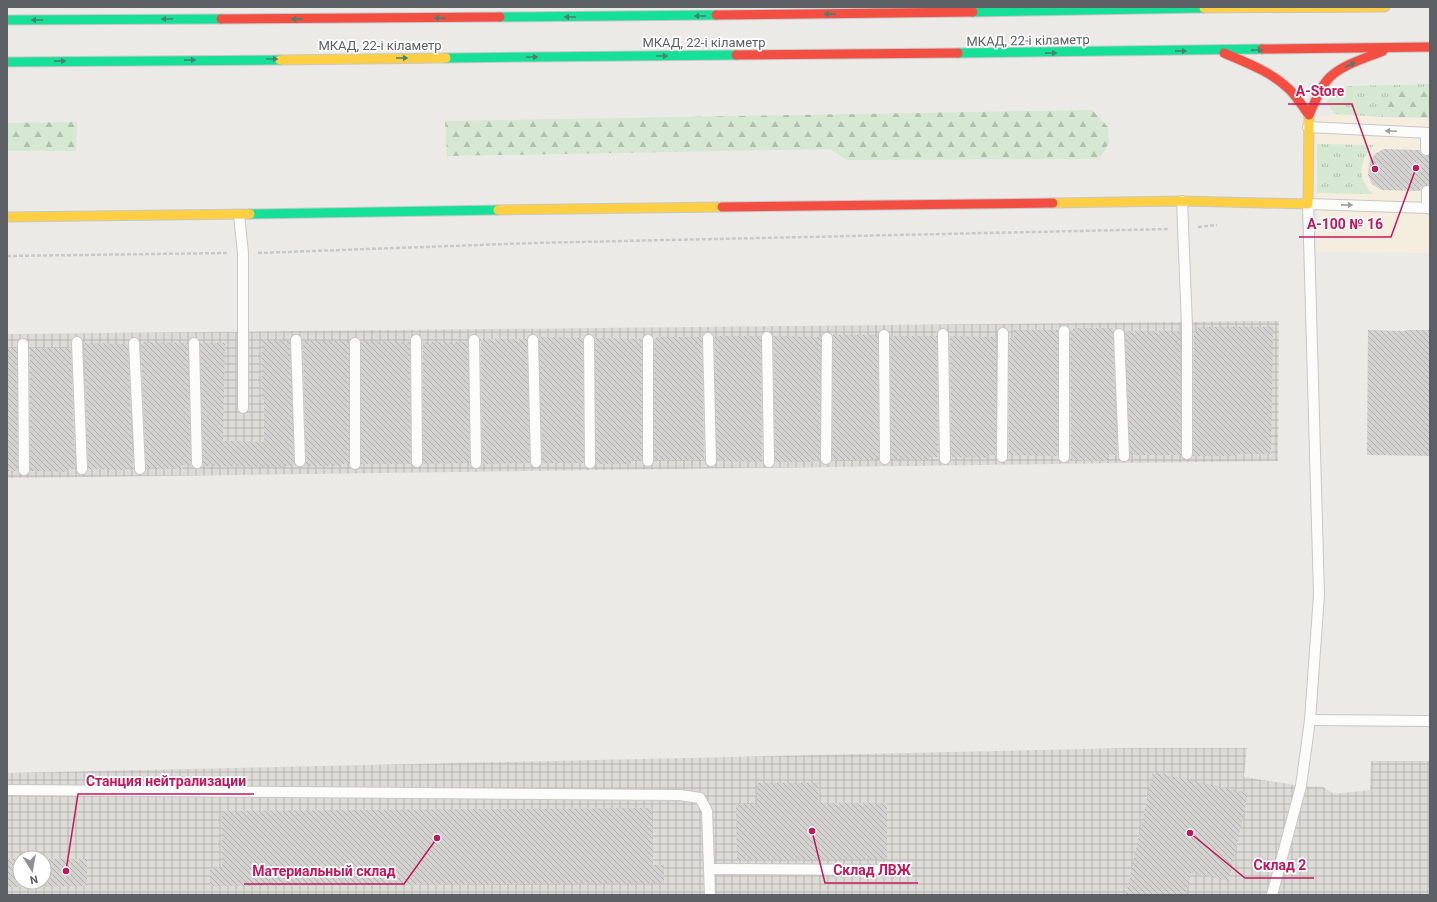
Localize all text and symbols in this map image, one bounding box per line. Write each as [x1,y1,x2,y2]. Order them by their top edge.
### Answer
one-way arrow [823,11,836,17]
one-way arrow [693,13,706,19]
one-way arrow [563,14,576,20]
one-way arrow [433,15,446,21]
one-way arrow [160,16,173,22]
one-way arrow [290,16,303,22]
one-way arrow [30,17,43,23]
street label: МКАД, 22-і кіламетр [966,32,1090,49]
street label: МКАД, 22-і кіламетр [642,35,766,50]
street label: МКАД, 22-і кіламетр [318,38,442,53]
one-way arrow [1251,47,1264,53]
one-way arrow [1175,48,1188,54]
one-way arrow [1045,50,1058,56]
one-way arrow [656,53,669,59]
one-way arrow [526,54,539,60]
one-way arrow [396,55,409,61]
one-way arrow [266,56,279,62]
one-way arrow [184,57,197,63]
one-way arrow [54,58,67,64]
one-way arrow [1345,62,1356,68]
callout: A-Store [1288,78,1352,104]
text: A-Store [1296,83,1345,99]
one-way arrow [1384,128,1397,134]
one-way arrow [1341,202,1353,209]
callout: А-100 № 16 [1299,211,1391,237]
text: А-100 № 16 [1307,216,1383,232]
callout: Станция нейтрализации [78,768,254,794]
text: Станция нейтрализации [86,773,246,789]
north arrow [12,850,52,890]
callout: Склад 2 [1245,852,1314,878]
callout: Склад ЛВЖ [825,857,918,883]
text: Склад 2 [1254,857,1306,873]
callout: Материальный склад [244,858,404,884]
text: Склад ЛВЖ [833,862,911,878]
text: Материальный склад [252,863,396,879]
text: N [29,872,39,886]

